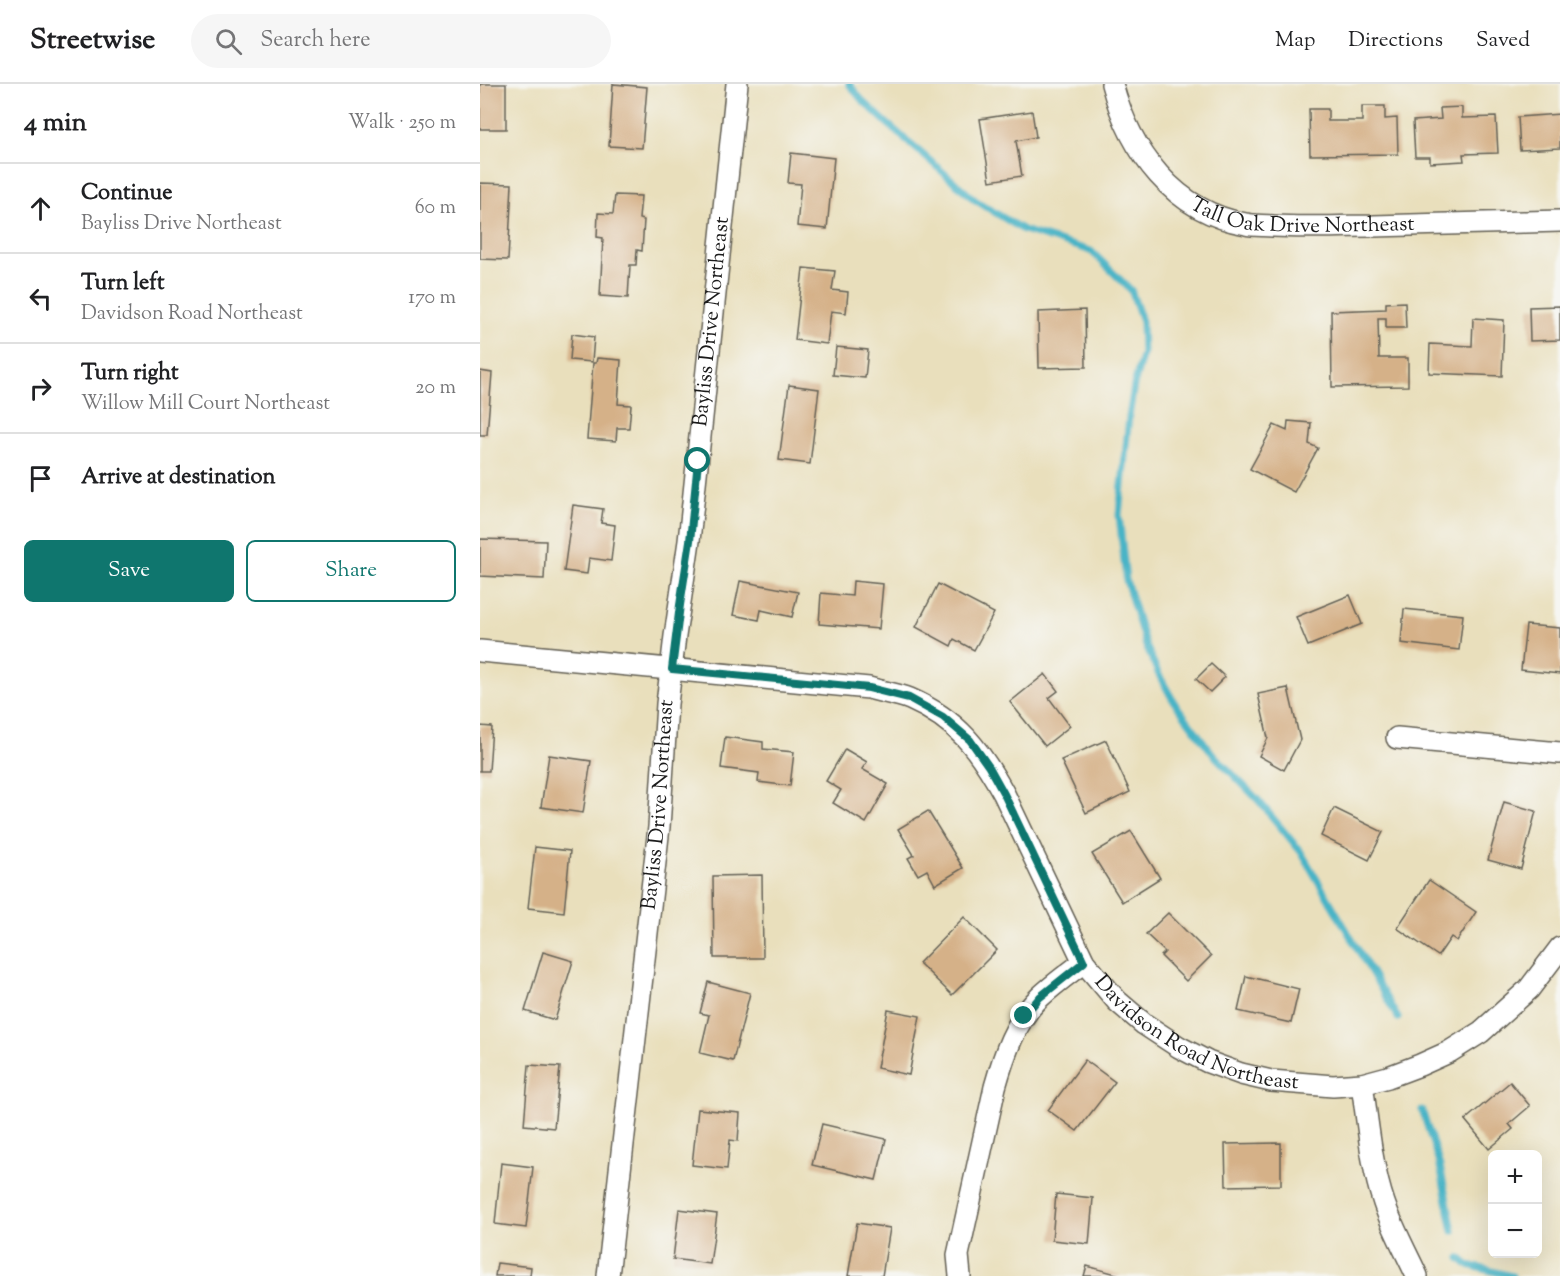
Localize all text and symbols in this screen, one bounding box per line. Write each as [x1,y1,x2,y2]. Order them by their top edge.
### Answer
search box [191,14,611,68]
text: Streetwise [30,21,155,61]
icon: search [212,25,245,58]
text: Search here [260,25,371,57]
text: Map [1275,26,1315,56]
text: Directions [1348,26,1443,56]
text: Saved [1476,26,1530,56]
text: 4 min [24,105,87,142]
text: Walk · 250 m [348,109,456,138]
text: Continue [81,178,172,210]
street label: Tall Oak Drive Northeast [1184,190,1415,242]
icon: ahead [24,192,57,225]
text: 60 m [415,194,456,223]
text: Bayliss Drive Northeast [81,210,282,239]
street label: Bayliss Drive Northeast [686,215,738,428]
text: Turn left [81,268,164,300]
icon: left [24,282,57,315]
text: 170 m [408,284,456,313]
text: Davidson Road Northeast [81,300,303,329]
text: Turn right [81,358,178,390]
icon: right [24,372,57,405]
text: 20 m [415,374,456,403]
text: Willow Mill Court Northeast [81,390,330,419]
route start [684,447,710,473]
icon: arrive [24,462,57,495]
text: Arrive at destination [81,462,276,494]
button: Save [24,540,234,602]
button: Share [246,540,456,602]
street label: Bayliss Drive Northeast [635,698,682,912]
street label: Davidson Road Northeast [1086,969,1300,1098]
route end [1010,1002,1036,1028]
map controls [1488,1150,1542,1258]
button: + [1488,1150,1542,1204]
button: − [1488,1204,1542,1258]

